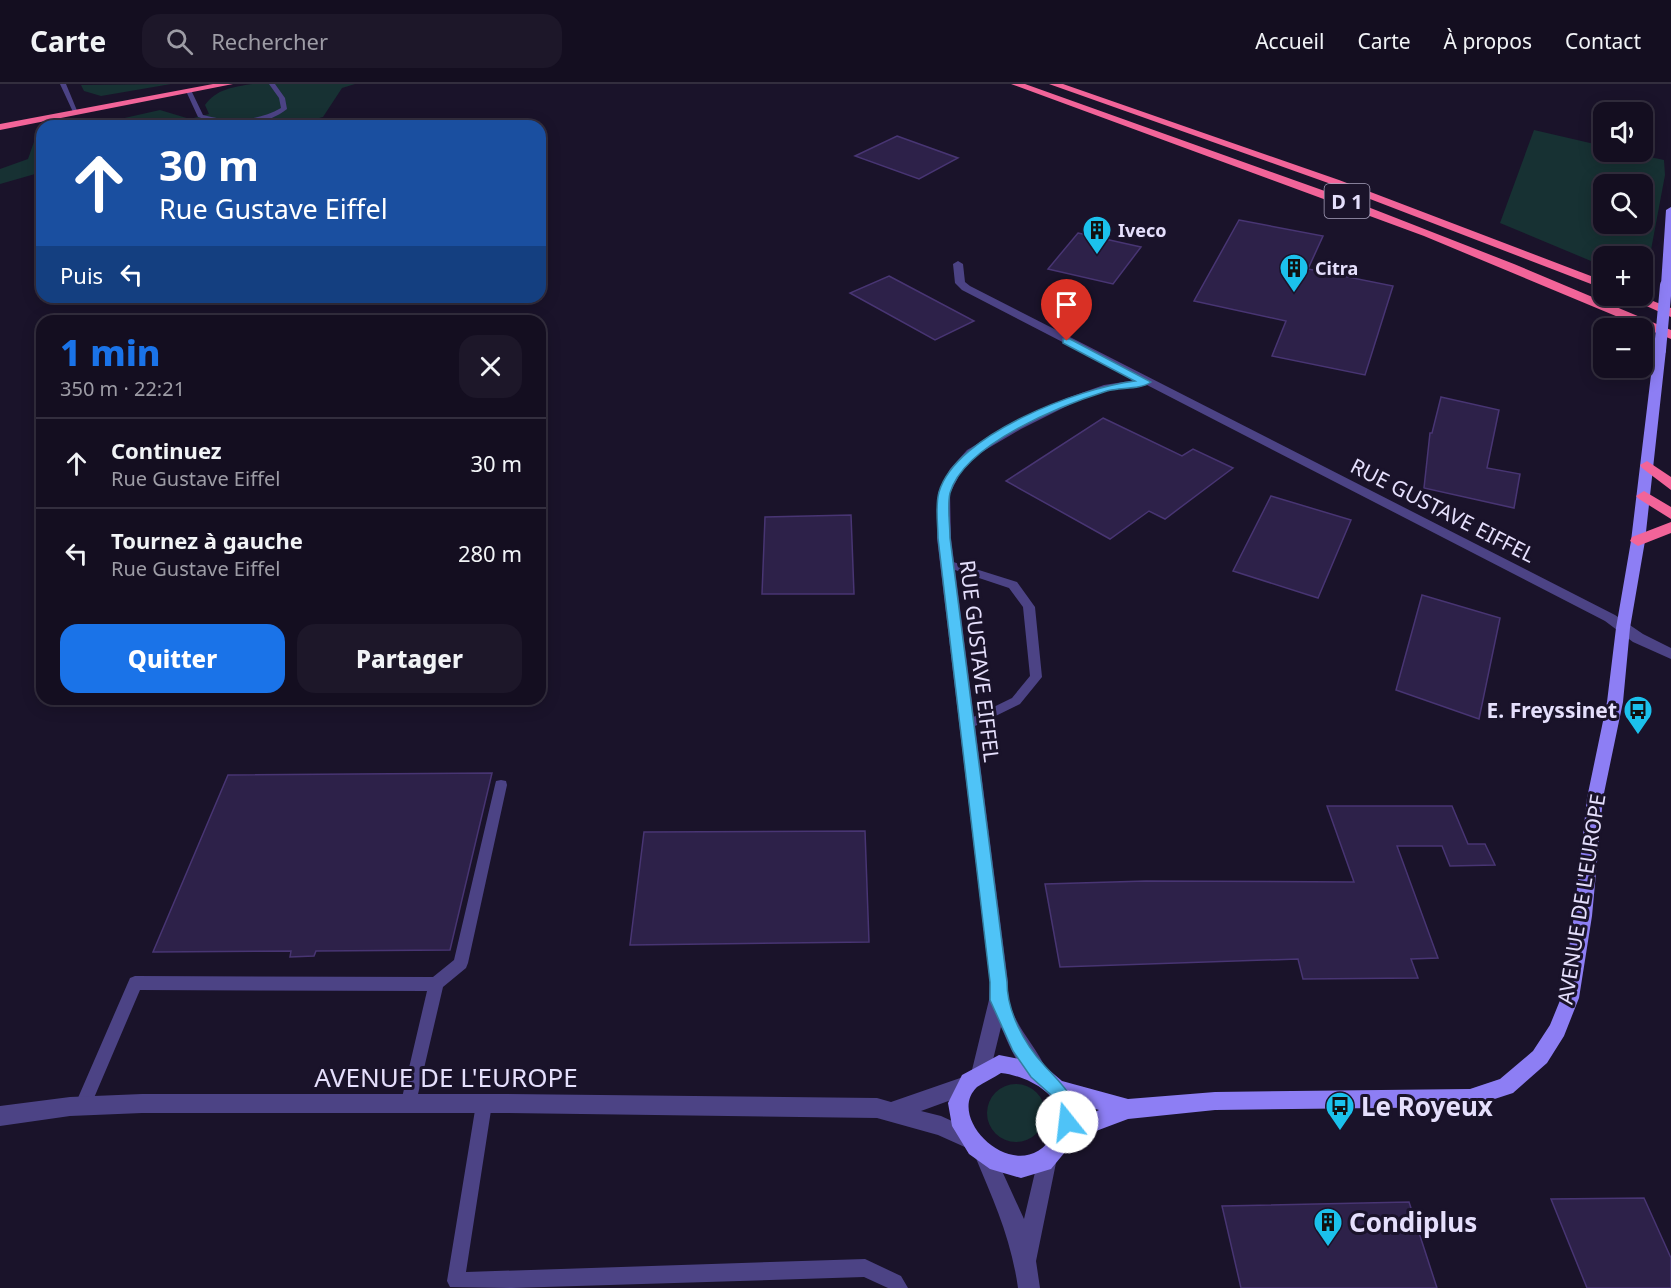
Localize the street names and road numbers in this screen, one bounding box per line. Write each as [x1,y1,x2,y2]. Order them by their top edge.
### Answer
road number: D 1 [1324,184,1370,218]
street label: RUE GUSTAVE EIFFEL [1346,451,1540,569]
street label: RUE GUSTAVE EIFFEL [954,558,1006,764]
street label: AVENUE DE L'EUROPE [1551,792,1611,1006]
street label: AVENUE DE L'EUROPE [314,1059,578,1095]

